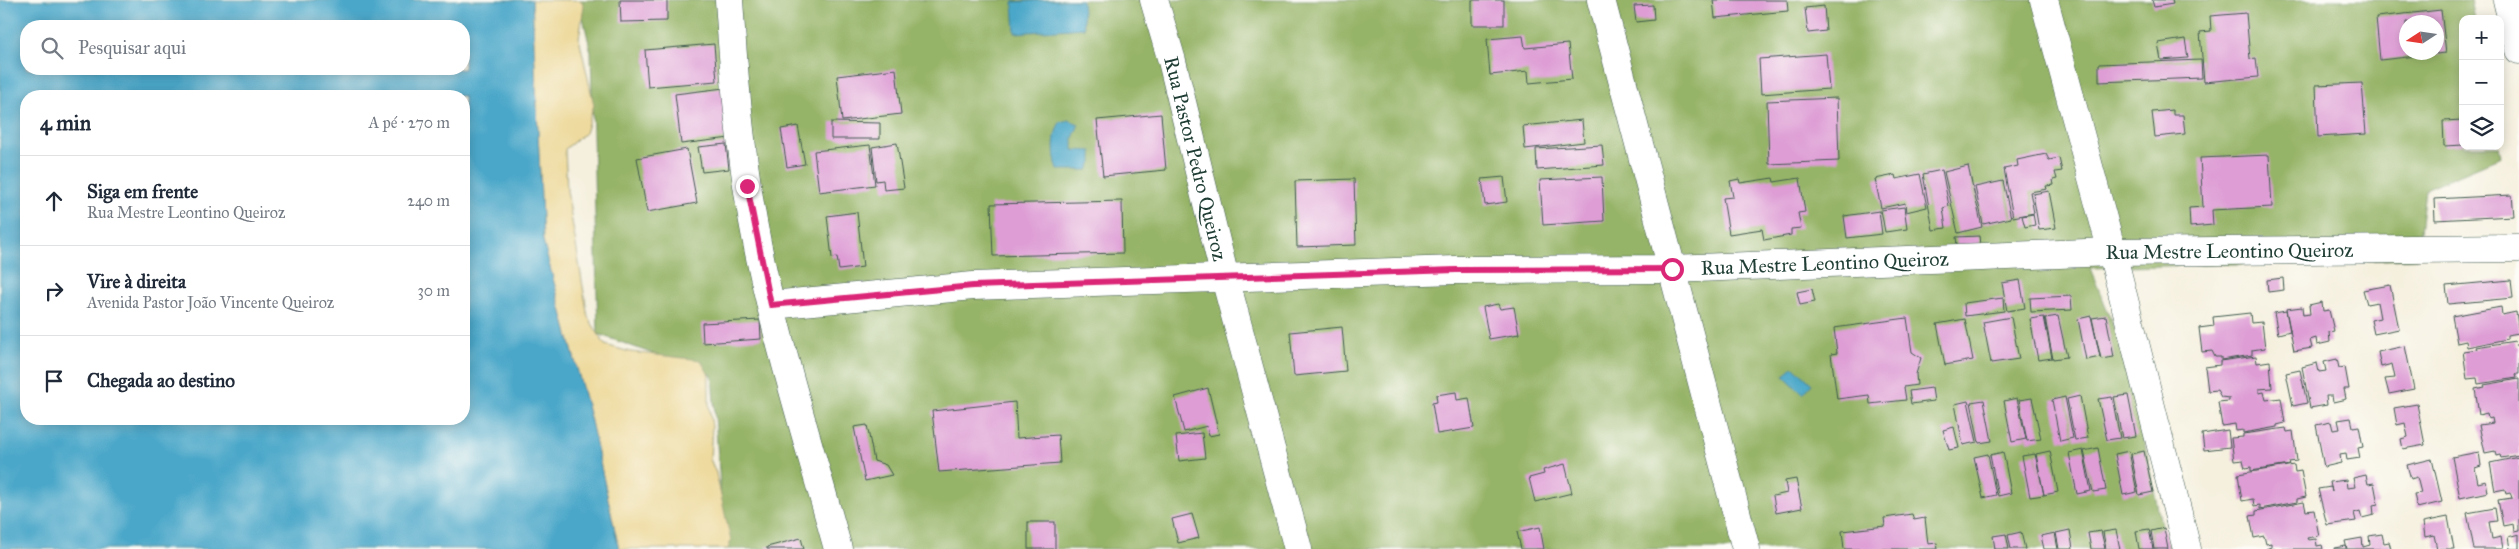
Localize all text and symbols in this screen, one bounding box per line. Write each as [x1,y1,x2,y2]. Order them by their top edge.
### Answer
north arrow [2399,15,2444,60]
map controls [2459,15,2504,150]
button: + [2459,15,2504,60]
search box [20,20,470,75]
icon: search [38,34,66,62]
text: Pesquisar aqui [78,36,186,59]
street label: Rua Pastor Pedro Queiroz [1159,54,1232,263]
button: − [2459,60,2504,105]
button: layers [2459,105,2504,150]
text: 4 min [40,110,91,136]
text: A pé · 270 m [369,113,450,132]
route end [736,175,759,198]
text: Siga em frente [87,180,198,203]
icon: ahead [40,187,68,215]
text: 240 m [407,191,450,210]
text: Rua Mestre Leontino Queiroz [87,203,285,222]
street label: Rua Mestre Leontino Queiroz [2105,238,2354,264]
street label: Rua Mestre Leontino Queiroz [1700,246,1949,280]
route start [1661,258,1684,281]
text: Vire à direita [87,270,186,293]
icon: right [40,277,68,305]
text: 30 m [417,281,450,300]
text: Avenida Pastor João Vincente Queiroz [87,293,334,312]
icon: arrive [40,367,68,395]
text: Chegada ao destino [87,369,235,392]

